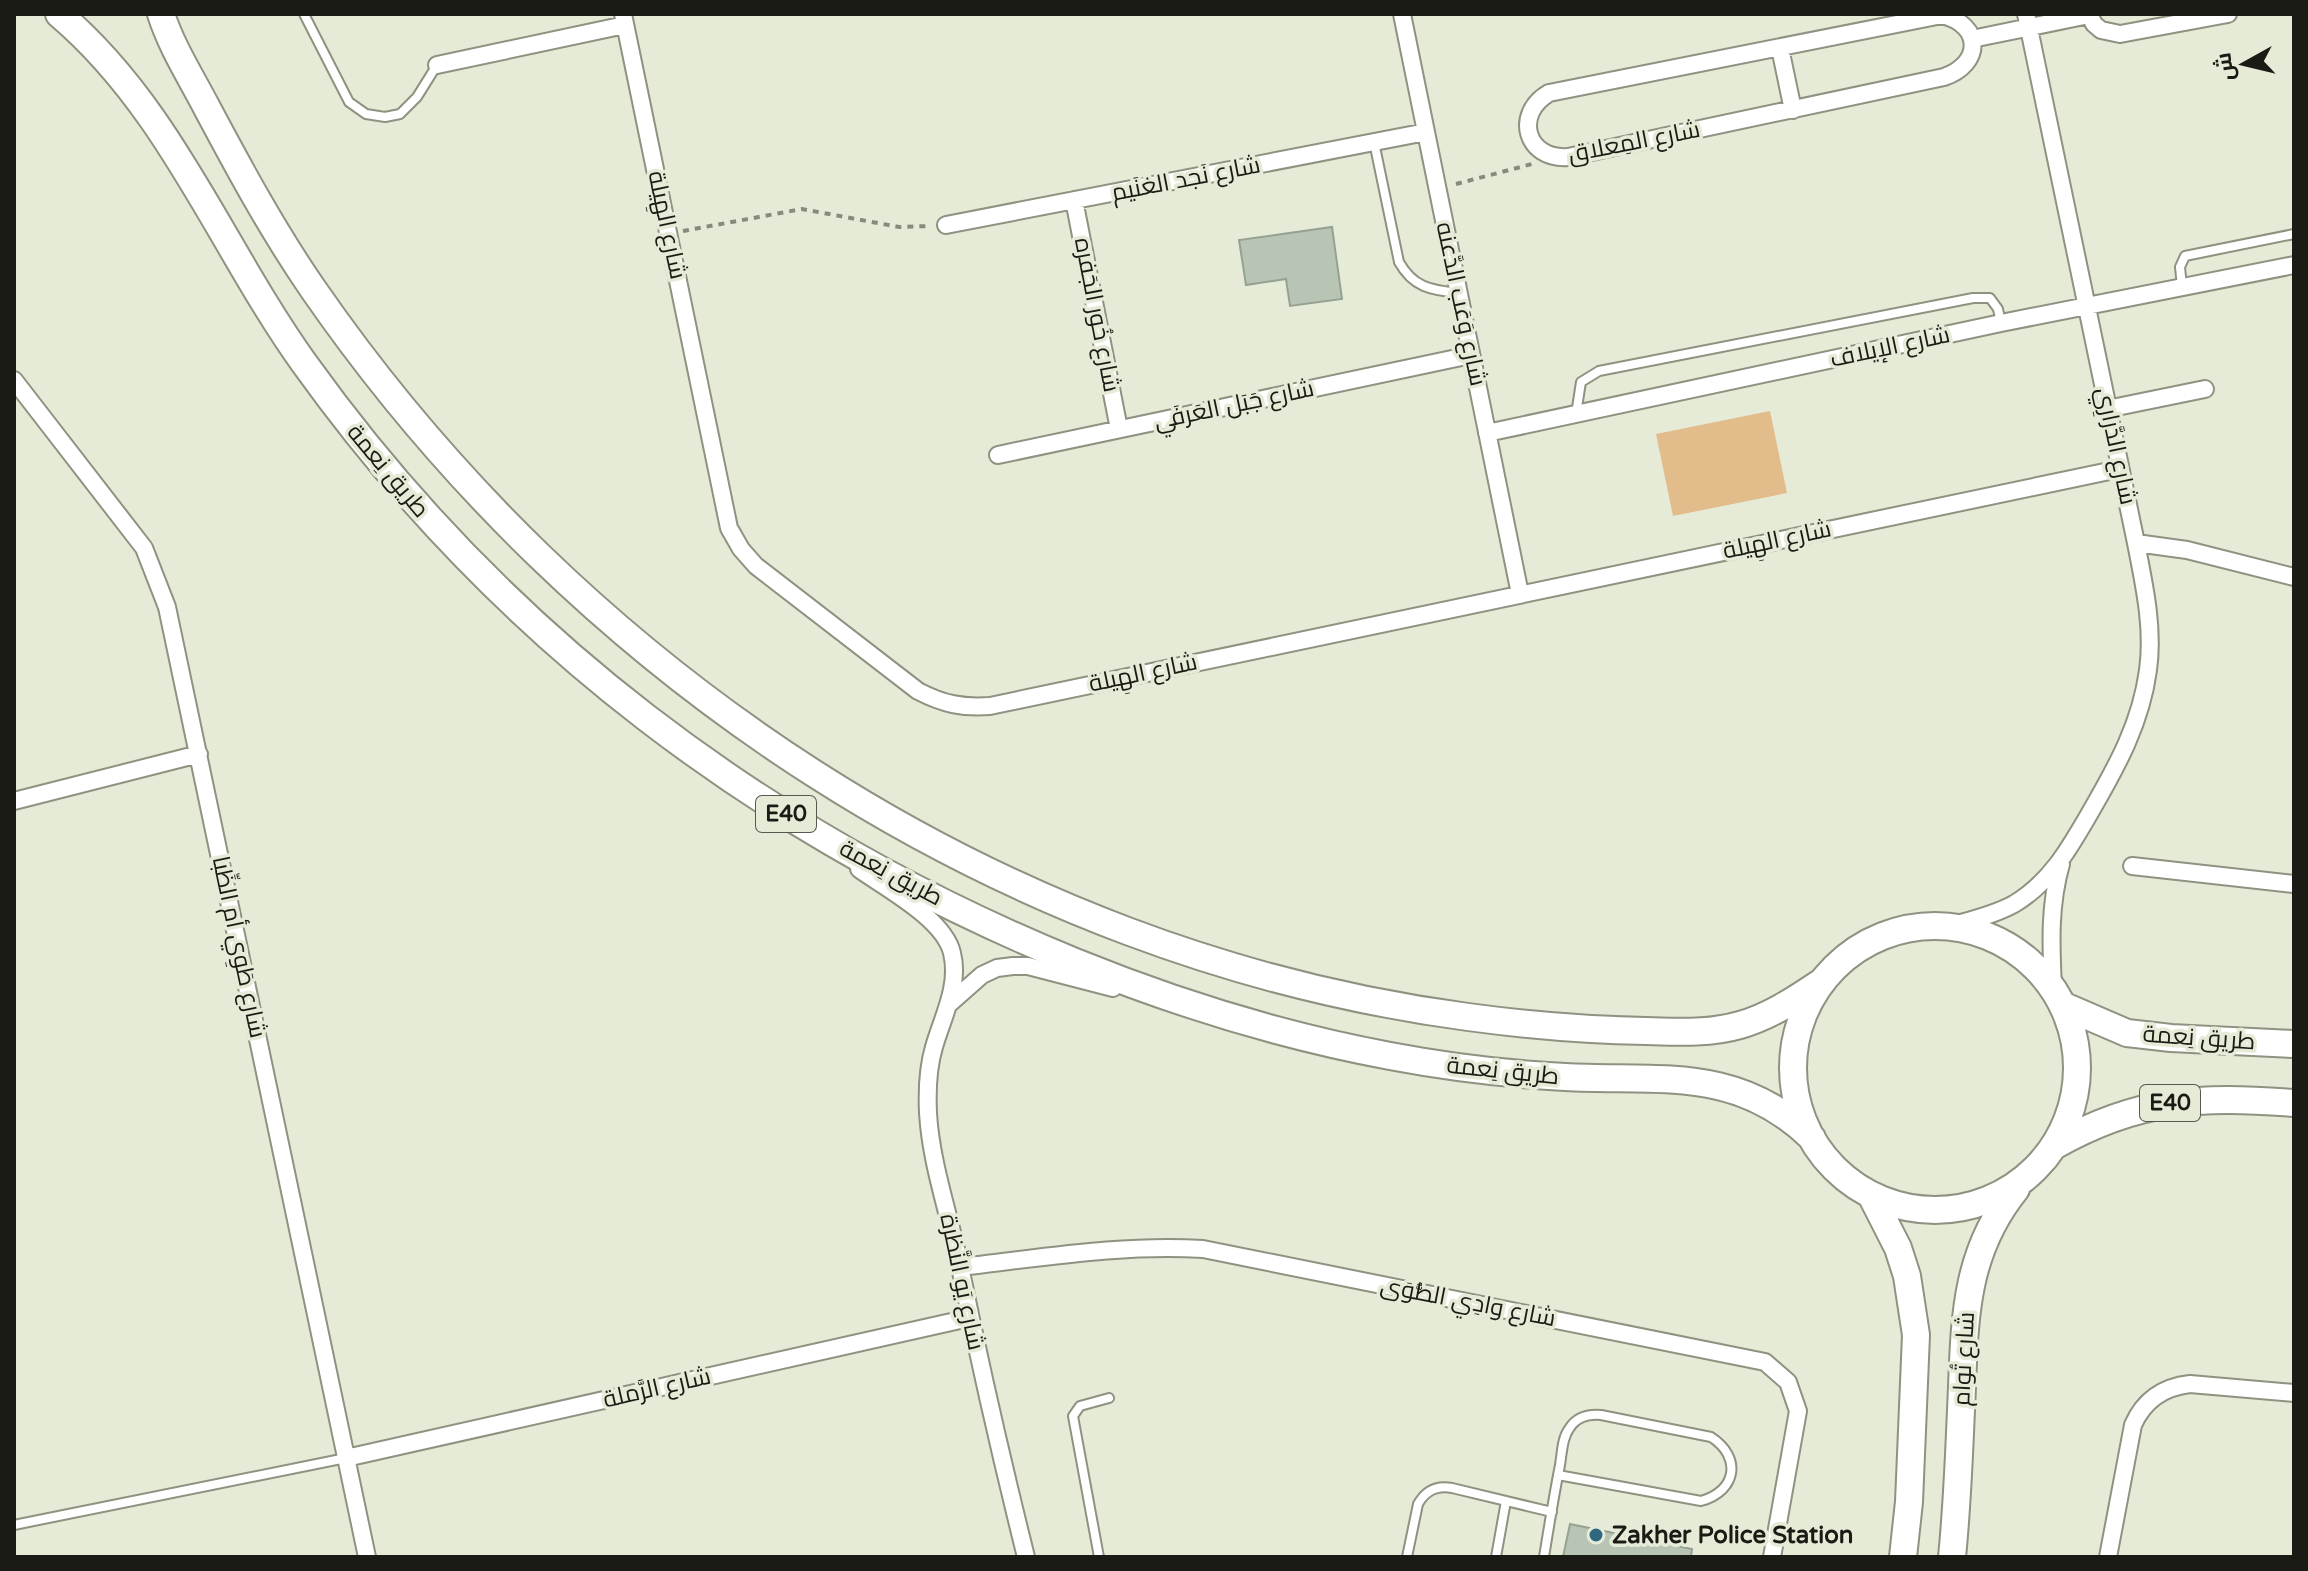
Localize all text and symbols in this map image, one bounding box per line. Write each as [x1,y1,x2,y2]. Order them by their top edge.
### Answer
north arrow [2204,24,2284,104]
text: ش [2210,51,2240,82]
street label: شارع المِعلاق [1565,115,1703,170]
street label: شارع نَجد الغنَيم [1109,150,1263,209]
street label: شارع الهِيلة [639,168,693,282]
street label: شارع وَعَب الدَّعنه [1428,219,1493,389]
street label: شارع خُور الجَفره [1067,235,1126,395]
street label: شارع الإيلاف [1827,320,1953,375]
street label: شارع جَبَل العَرفَي [1151,374,1317,440]
street label: شارع الدَّرارِي [2086,385,2143,508]
street label: طريق نِعمة [341,418,435,524]
street label: شارع الهِيلة [1720,514,1834,568]
street label: شارع الهِيلة [1086,647,1200,701]
road number: E40 [756,796,816,832]
street label: طريق نِعمة [834,834,948,912]
street label: شارع طَوِي أم الظِّبا [203,853,274,1041]
street label: طريق نِعمة [2142,1020,2256,1056]
street label: طريق نِعمة [1445,1051,1561,1091]
road number: E40 [2140,1085,2200,1121]
street label: شارع يَو النَّظرة [932,1211,991,1353]
street label: شارع وادِي الطُّوَى [1377,1271,1558,1336]
street label: شارع تُوام [1947,1311,1982,1407]
street label: شارع الرَّملة [600,1362,714,1415]
place label: Zakher Police Station [1612,1521,1853,1550]
marker: Zakher Police Station [1587,1526,1605,1544]

